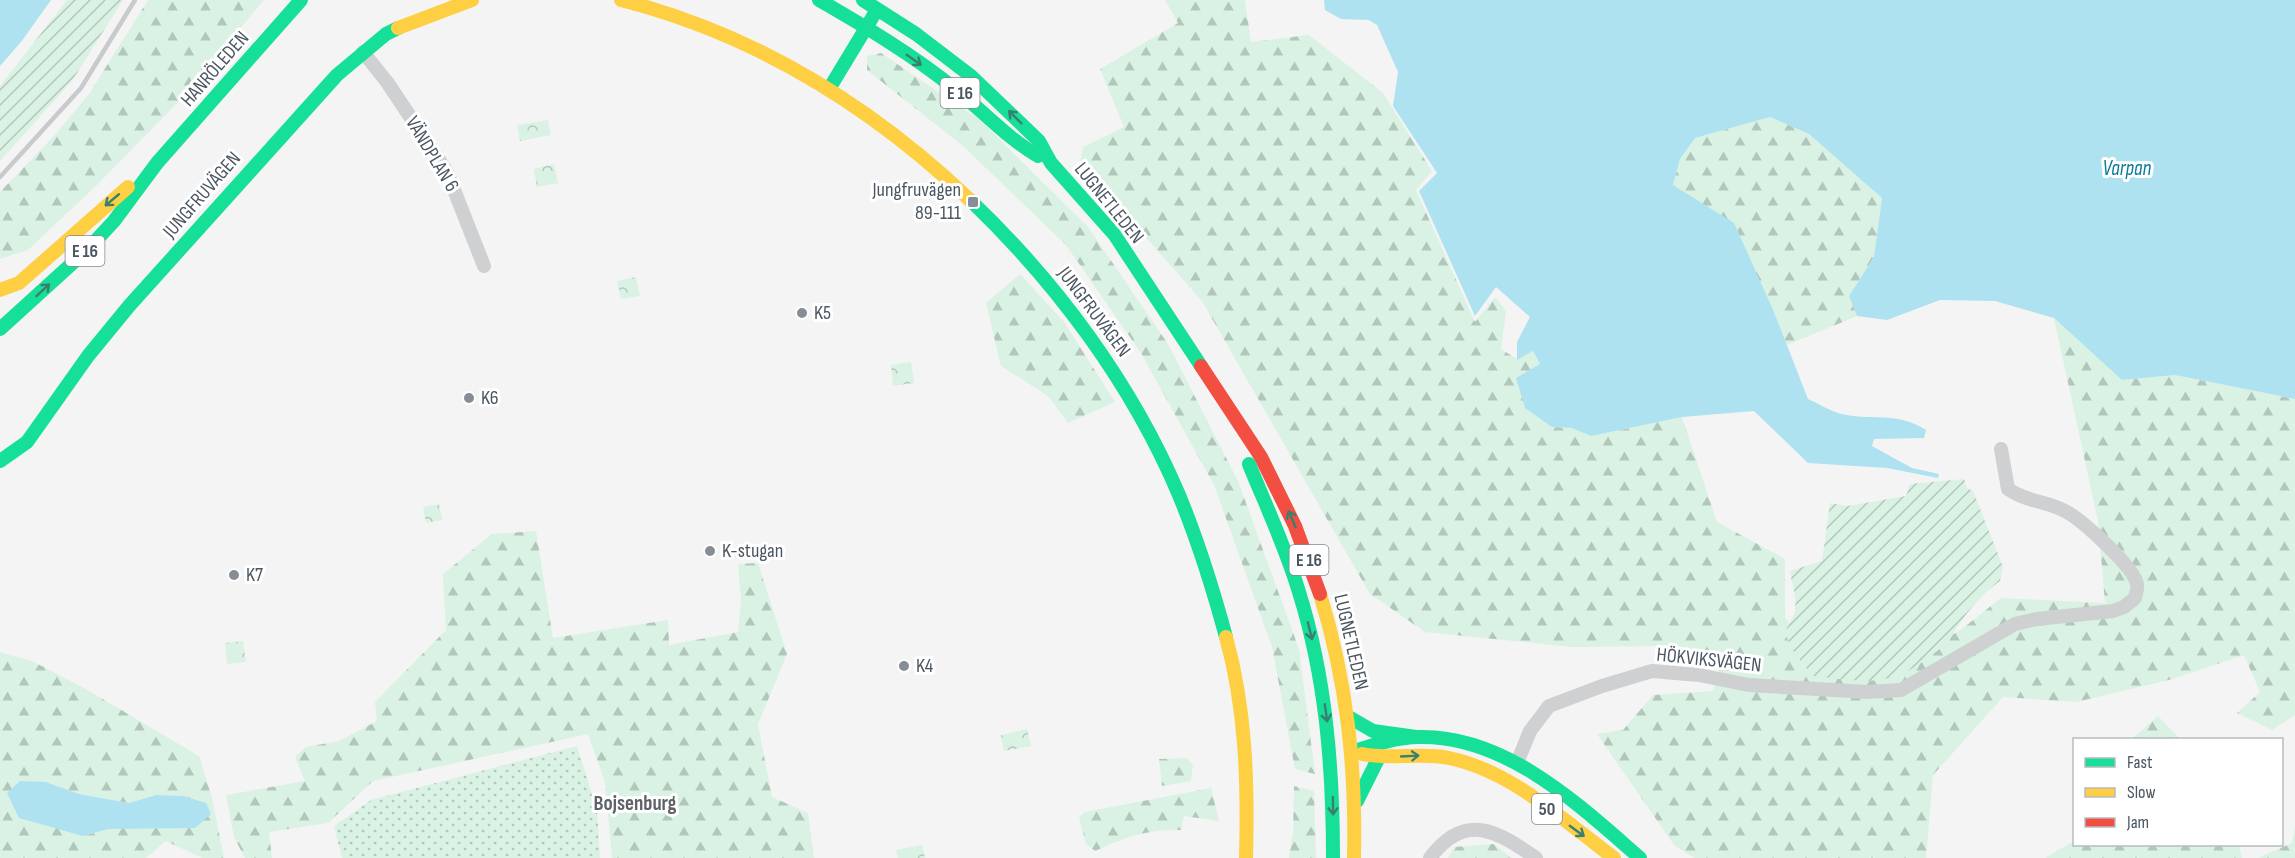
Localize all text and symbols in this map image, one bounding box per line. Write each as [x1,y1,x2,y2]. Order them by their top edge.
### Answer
street label: HANRÖLEDEN [176,26,254,112]
one-way arrow [906,54,922,66]
road number: E 16 [940,78,980,108]
one-way arrow [1008,110,1023,124]
street label: VÄNDPLAN 6 [400,112,464,196]
street label: JUNGFRUVÄGEN [157,147,246,244]
water label: Varpan [2103,156,2152,181]
street label: LUGNETLEDEN [1069,158,1149,248]
place label: Jungfruvägen 89-111 [871,178,961,225]
one-way arrow [105,193,120,207]
marker: Jungfruvägen 89-111 [966,195,980,209]
road number: E 16 [66,236,104,266]
street label: JUNGFRUVÄGEN [1052,261,1136,362]
one-way arrow [36,283,51,297]
place label: K5 [814,301,831,325]
marker: K5 [795,306,809,320]
place label: K6 [481,386,499,410]
marker: K6 [462,391,476,405]
one-way arrow [1285,510,1297,528]
place label: K-stugan [722,539,783,563]
marker: K-stugan [703,544,717,558]
road number: E 16 [1290,545,1328,575]
place label: K7 [246,563,263,587]
marker: K7 [227,568,241,582]
street label: LUGNETLEDEN [1328,592,1374,692]
one-way arrow [1304,621,1316,640]
street label: HÖKVIKSVÄGEN [1655,643,1763,677]
place label: K4 [916,654,933,678]
marker: K4 [897,659,911,673]
one-way arrow [1320,703,1331,722]
legend [2073,738,2283,846]
one-way arrow [1399,751,1419,762]
text: Fast [2127,752,2153,773]
text: Slow [2127,782,2156,803]
district label: Bojsenburg [594,791,677,816]
road number: 50 [1532,794,1562,824]
one-way arrow [1328,795,1339,815]
text: Jam [2126,812,2149,833]
one-way arrow [1569,825,1585,837]

